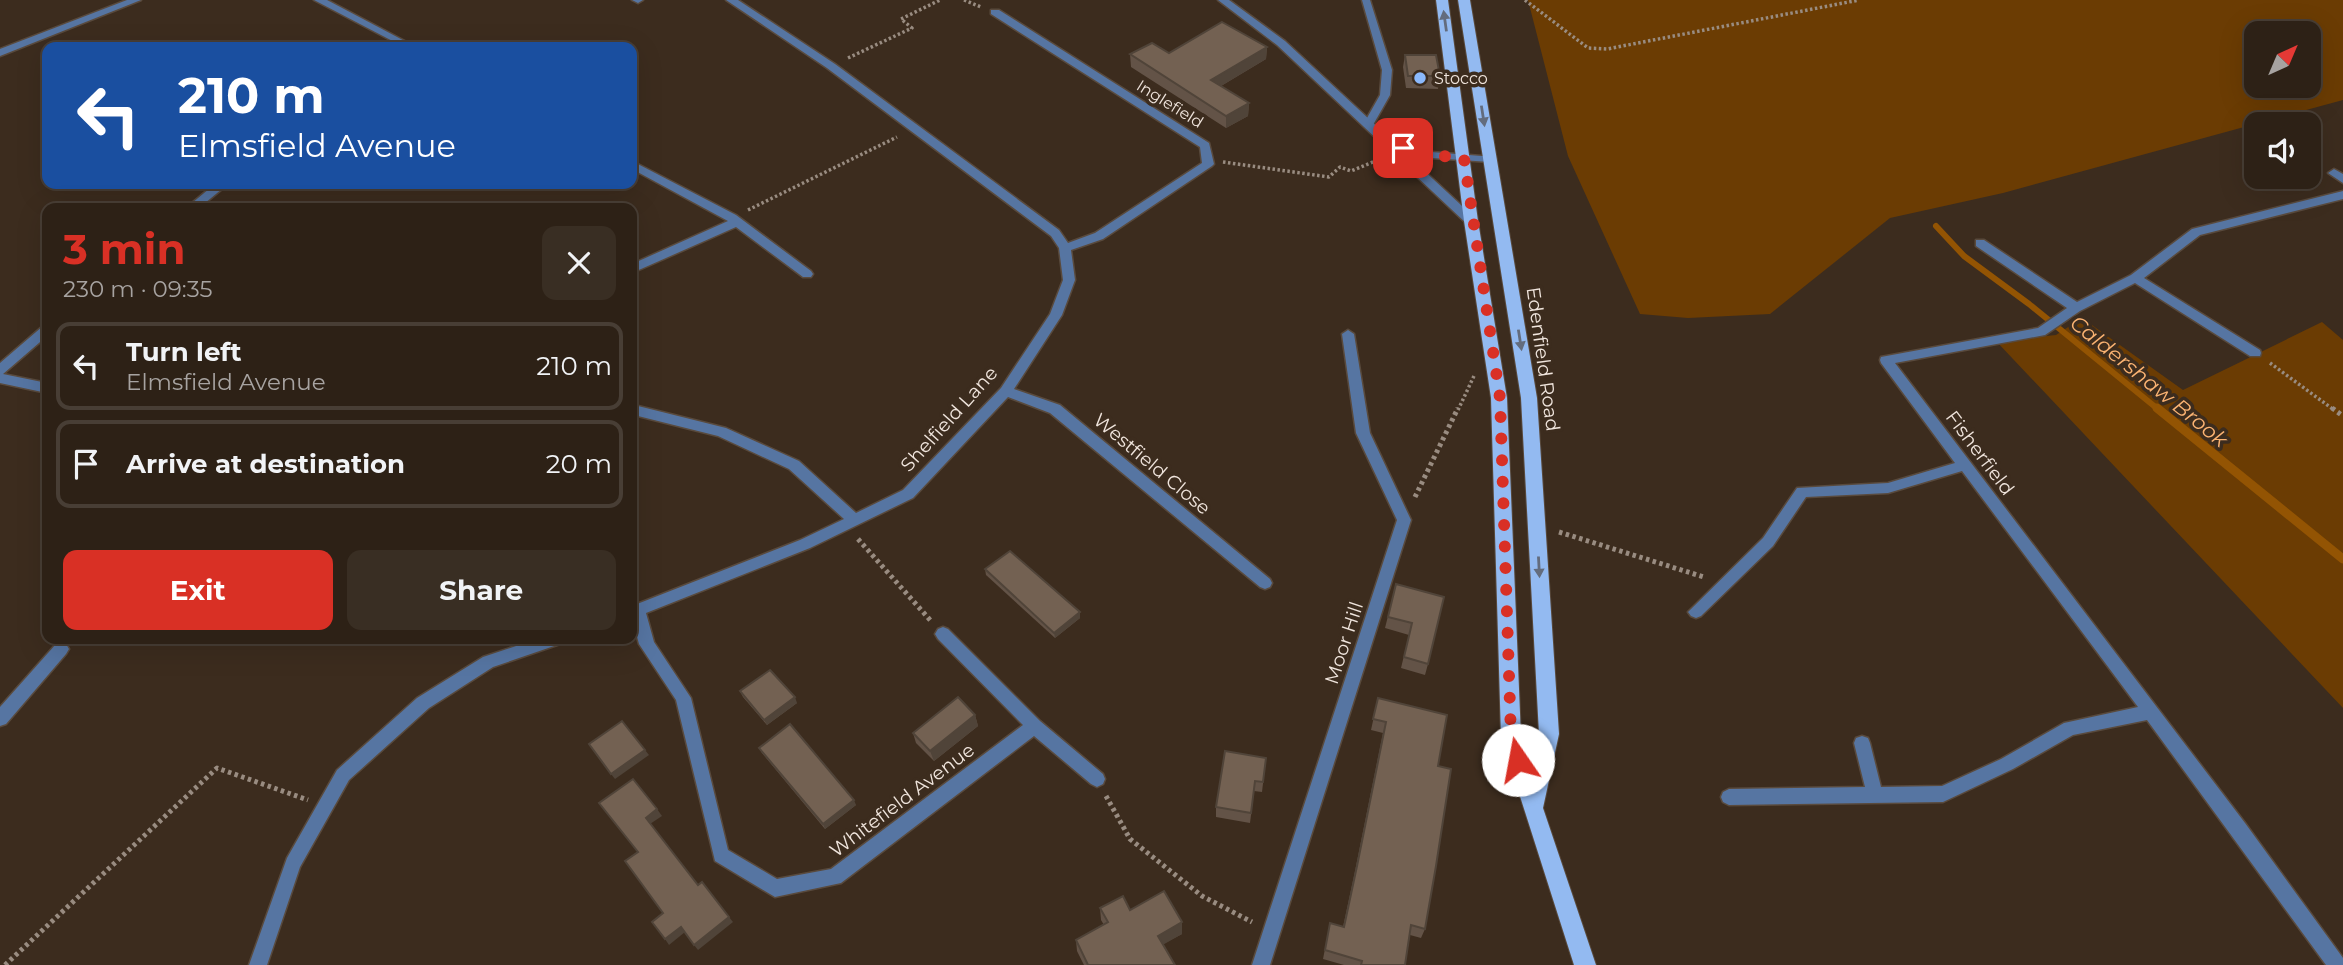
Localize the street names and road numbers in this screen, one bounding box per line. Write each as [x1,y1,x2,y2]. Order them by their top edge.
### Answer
street label: Inglefield [1133,76,1207,132]
street label: Edenfield Road [1521,285,1565,433]
street label: Shelfield Lane [896,362,1002,476]
street label: Fisherfield [1941,406,2019,500]
street label: Westfield Close [1089,408,1215,520]
street label: Moor Hill [1320,599,1368,687]
street label: Whitefield Avenue [825,738,979,862]

